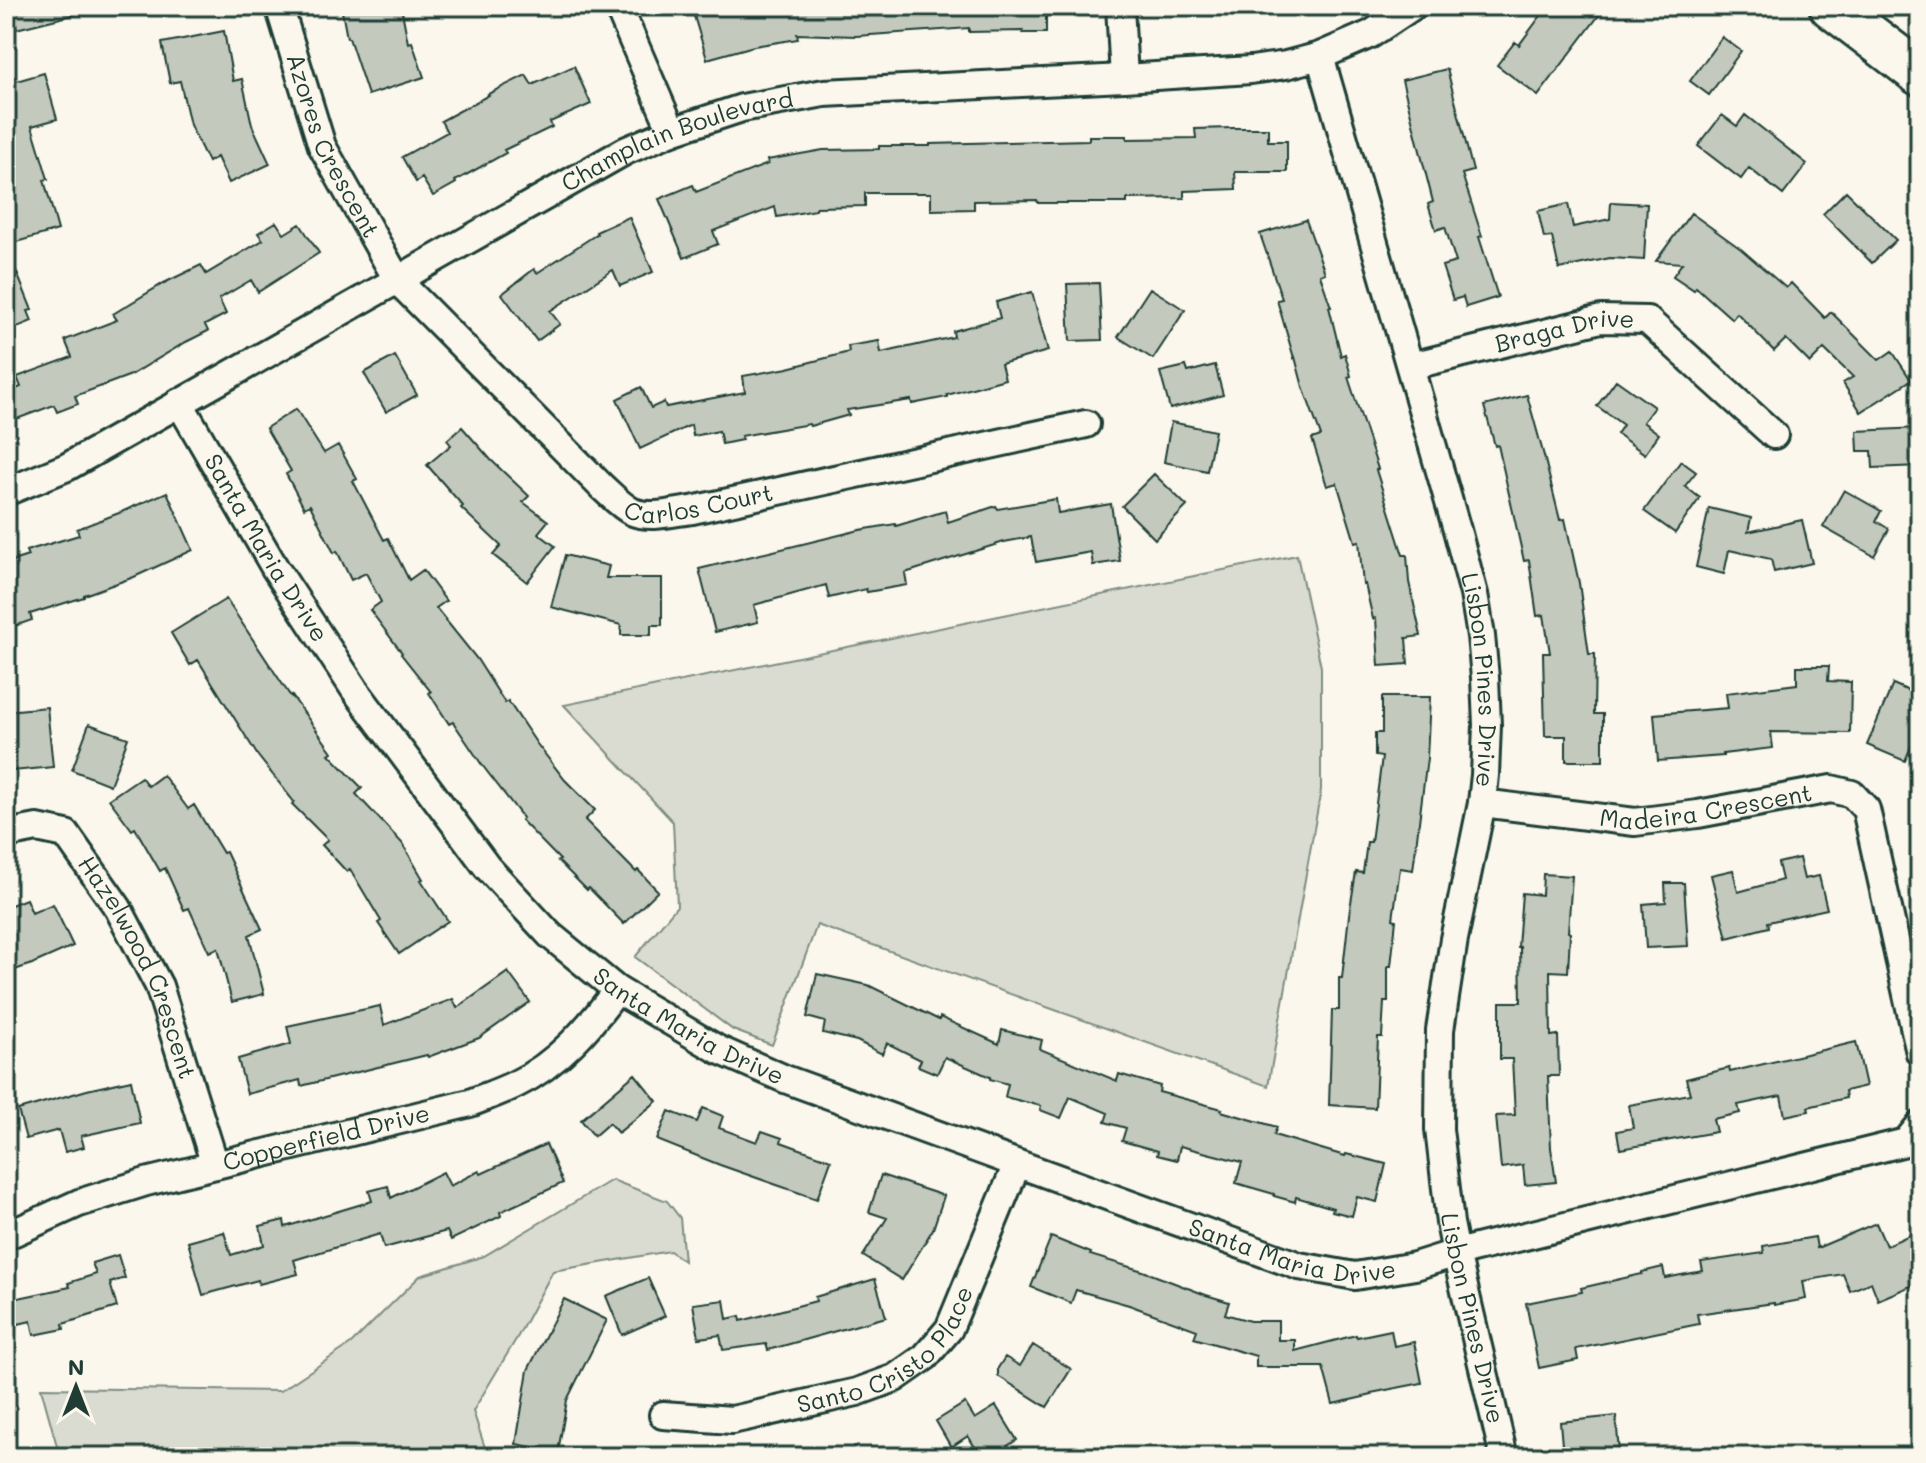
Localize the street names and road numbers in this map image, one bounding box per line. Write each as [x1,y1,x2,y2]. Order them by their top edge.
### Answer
street label: Azores Crescent [280,49,387,243]
street label: Champlain Boulevard [555,82,795,198]
street label: Braga Drive [1491,302,1635,359]
street label: Santa Maria Drive [198,448,336,647]
street label: Carlos Court [619,476,776,529]
street label: Lisbon Pines Drive [1455,569,1504,789]
street label: Madeira Crescent [1598,776,1814,836]
street label: Hazelwood Crescent [72,849,204,1082]
street label: Santa Maria Drive [587,960,789,1091]
street label: Copperfield Drive [219,1096,433,1177]
street label: Santa Maria Drive [1185,1210,1398,1291]
street label: Lisbon Pines Drive [1435,1211,1513,1426]
street label: Santo Cristo Place [794,1281,979,1419]

